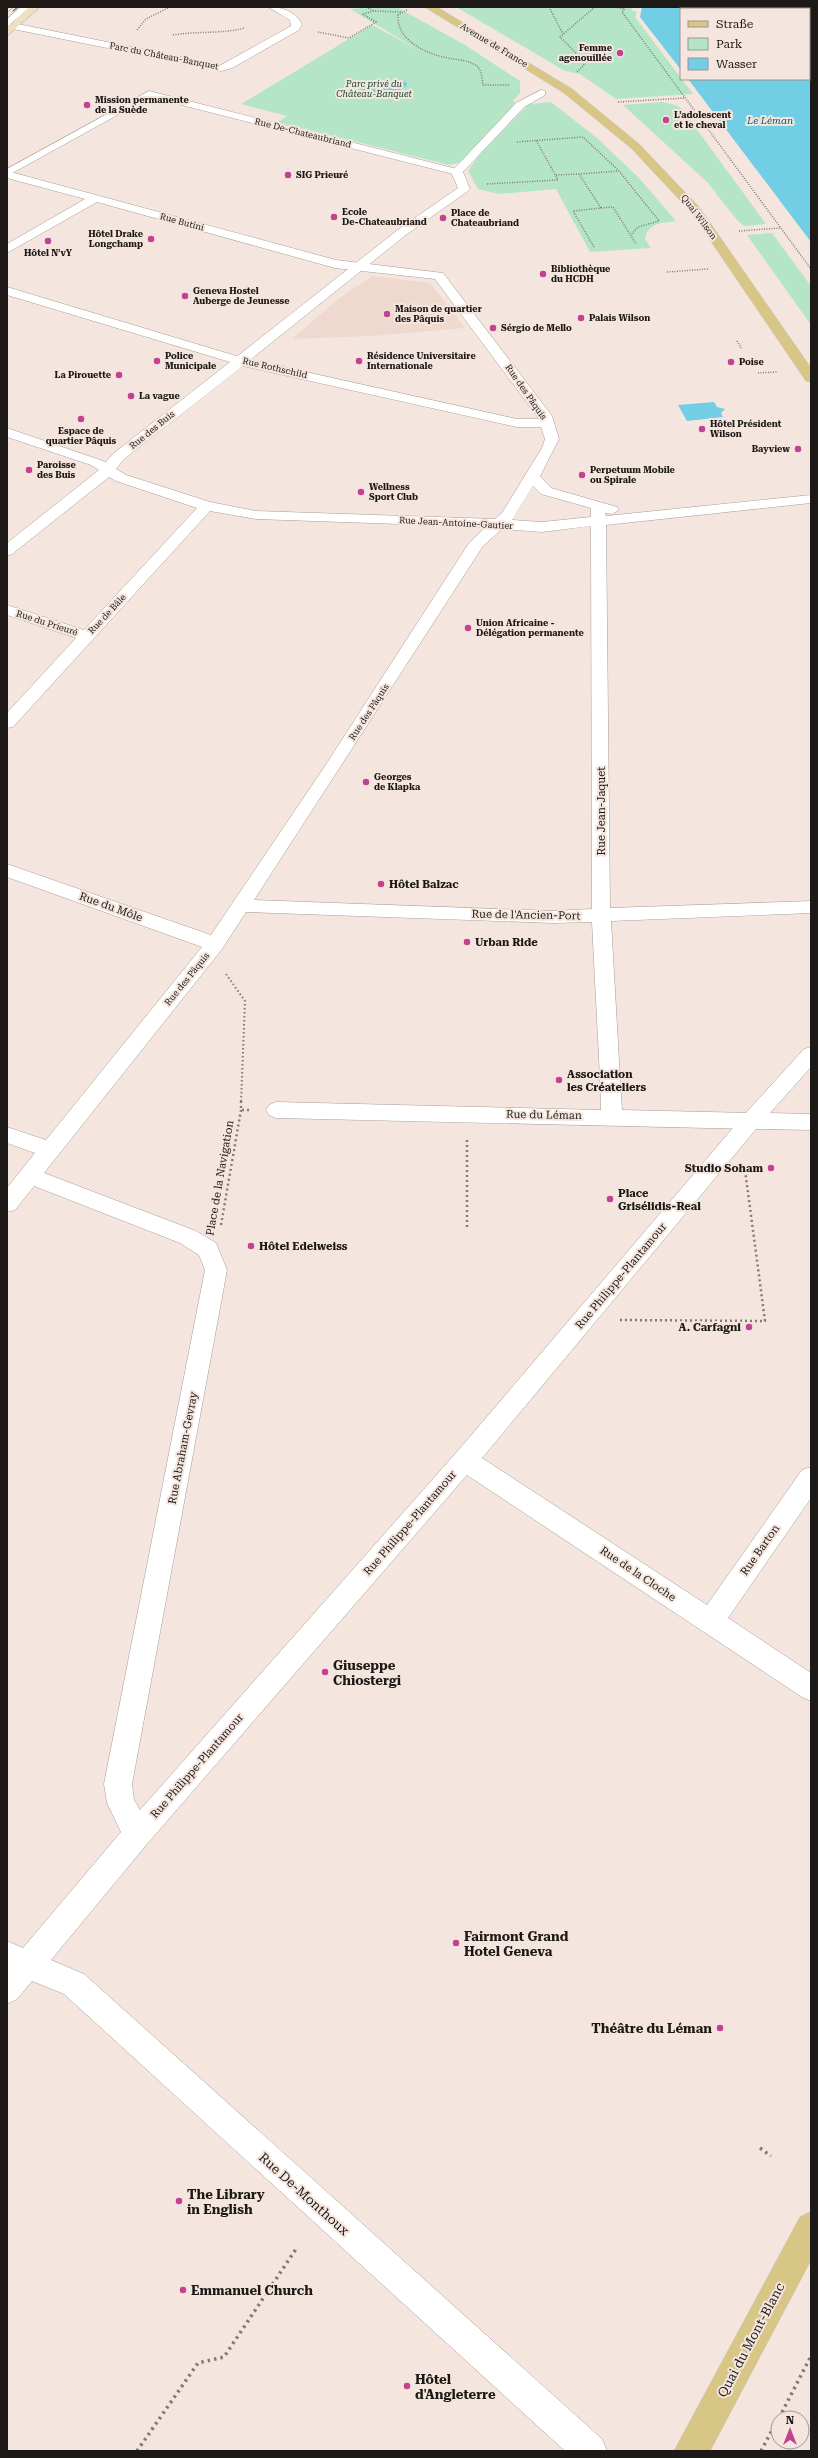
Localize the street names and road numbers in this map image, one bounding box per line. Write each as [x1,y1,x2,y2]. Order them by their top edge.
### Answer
street label: Avenue de France [458,21,530,69]
street label: Parc du Château-Banquet [109,41,220,72]
street label: Rue De-Chateaubriand [254,116,353,150]
street label: Quai Wilson [679,193,719,241]
street label: Rue Butini [159,211,205,233]
street label: Rue Rothschild [242,356,309,380]
street label: Rue des Pâquis [503,362,549,422]
street label: Rue des Buis [128,409,176,451]
street label: Rue Jean-Antoine-Gautier [399,515,513,531]
street label: Rue de Bâle [86,592,128,636]
street label: Rue du Prieuré [15,608,79,638]
street label: Rue des Pâquis [347,682,391,742]
street label: Rue Jean-Jaquet [595,767,608,855]
street label: Rue du Môle [78,890,144,924]
street label: Rue de l'Ancien-Port [472,908,580,922]
street label: Rue des Pâquis [163,951,211,1007]
street label: Rue du Léman [506,1108,582,1122]
street label: Place de la Navigation [203,1119,237,1237]
street label: Rue Philippe-Plantamour [573,1220,670,1332]
street label: Rue Abraham-Gevray [166,1390,200,1505]
street label: Rue Philippe-Plantamour [361,1468,459,1578]
street label: Rue Barton [738,1522,782,1578]
street label: Rue de la Cloche [598,1544,678,1604]
street label: Rue Philippe-Plantamour [148,1711,246,1821]
street label: Rue De-Monthoux [256,2150,352,2239]
street label: Quai du Mont-Blanc [715,2280,787,2400]

